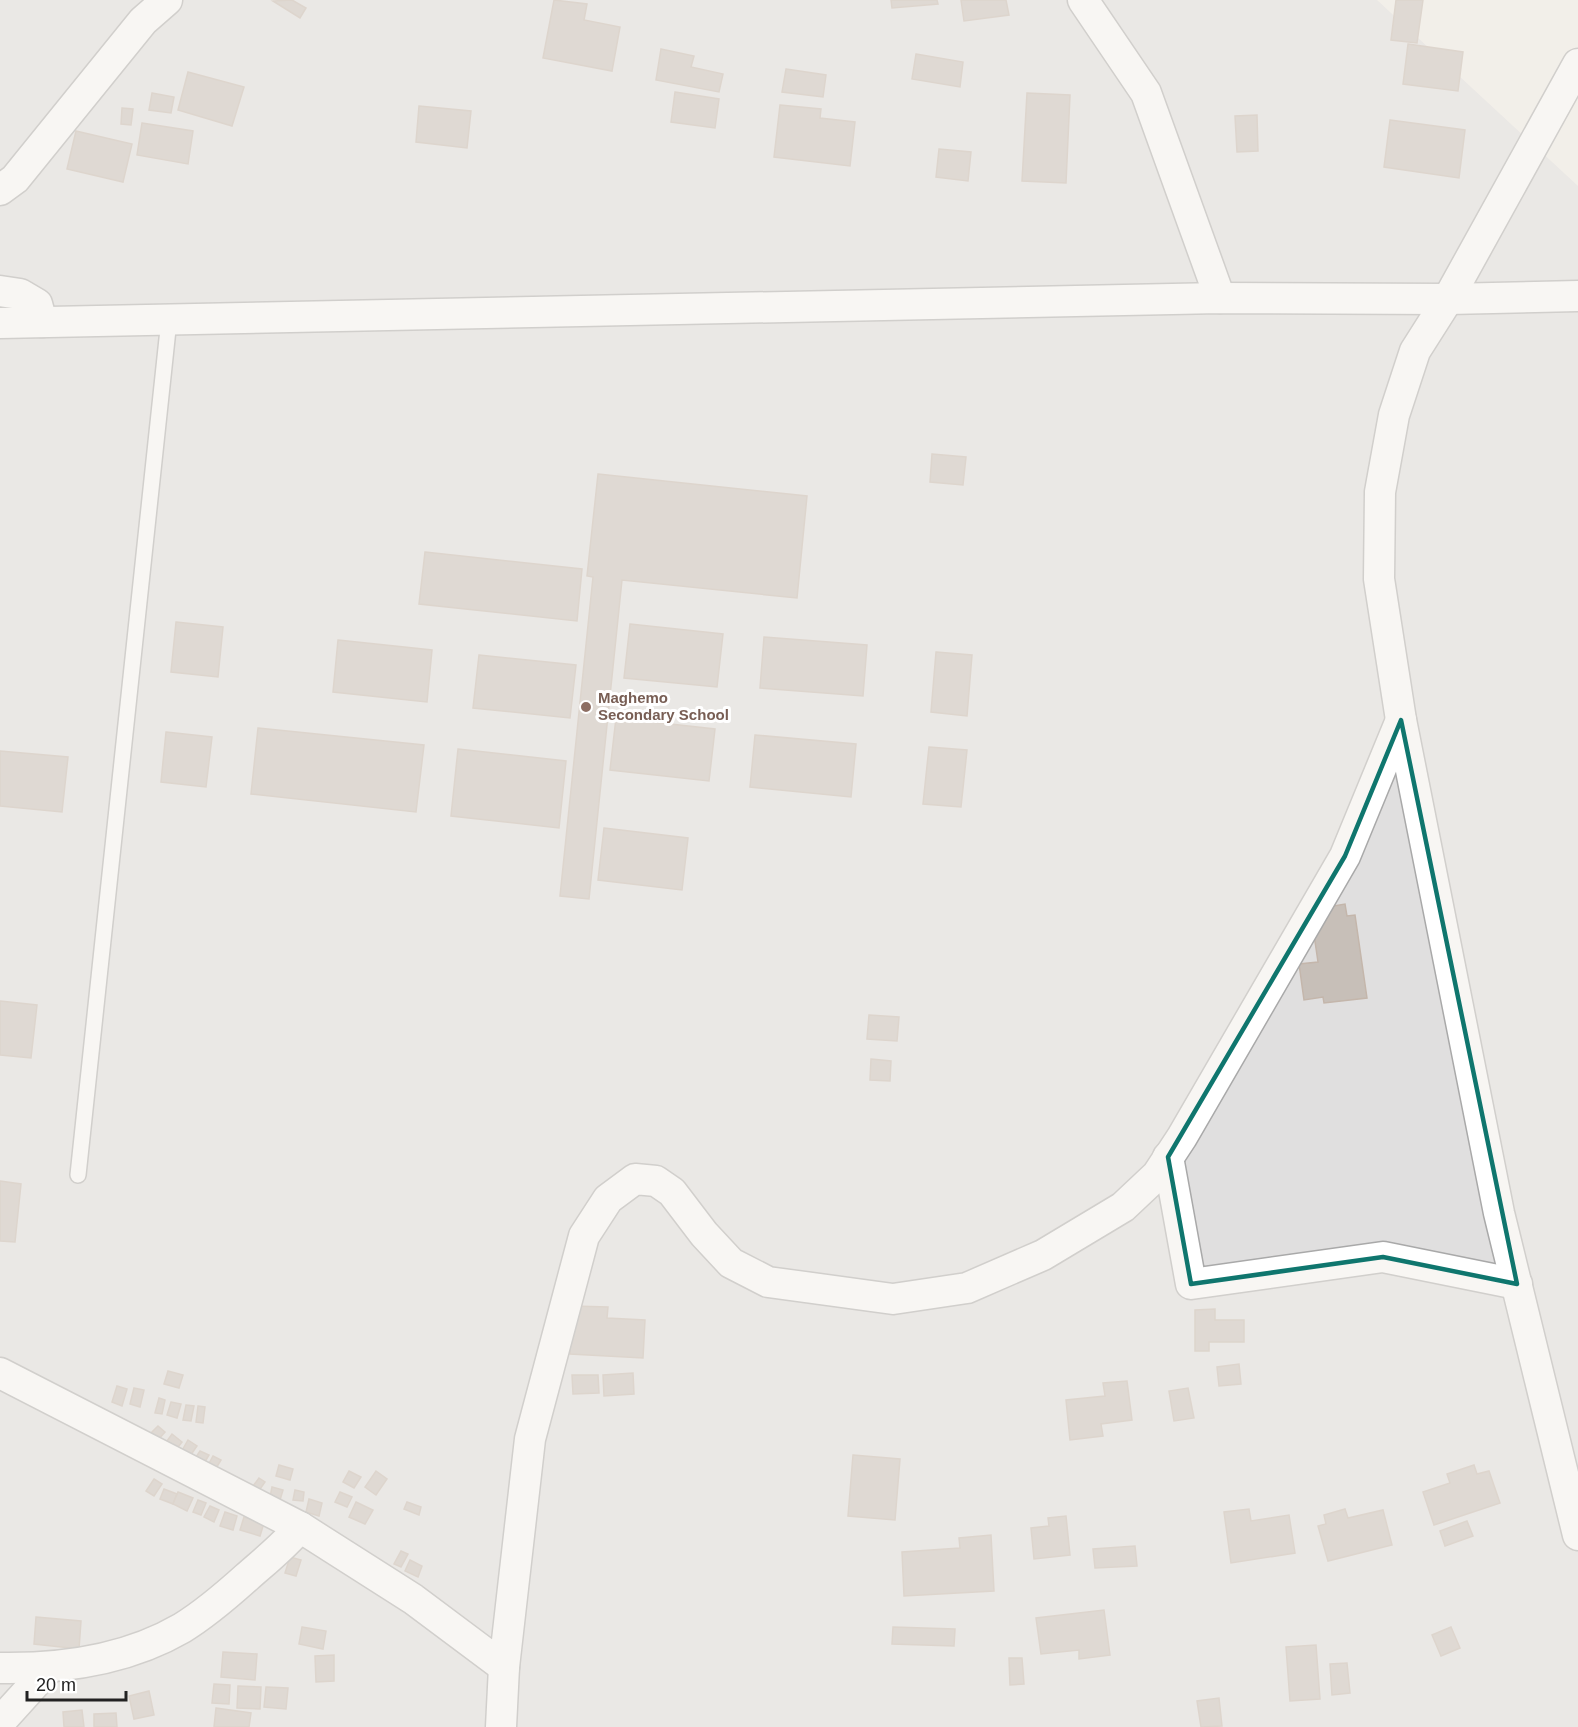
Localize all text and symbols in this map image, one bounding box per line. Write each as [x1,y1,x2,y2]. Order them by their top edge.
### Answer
place label: Maghemo Secondary School [598,689,729,723]
marker: Maghemo Secondary School [579,700,593,714]
scale bar [27,1664,126,1702]
text: 20 m [36,1675,76,1695]

